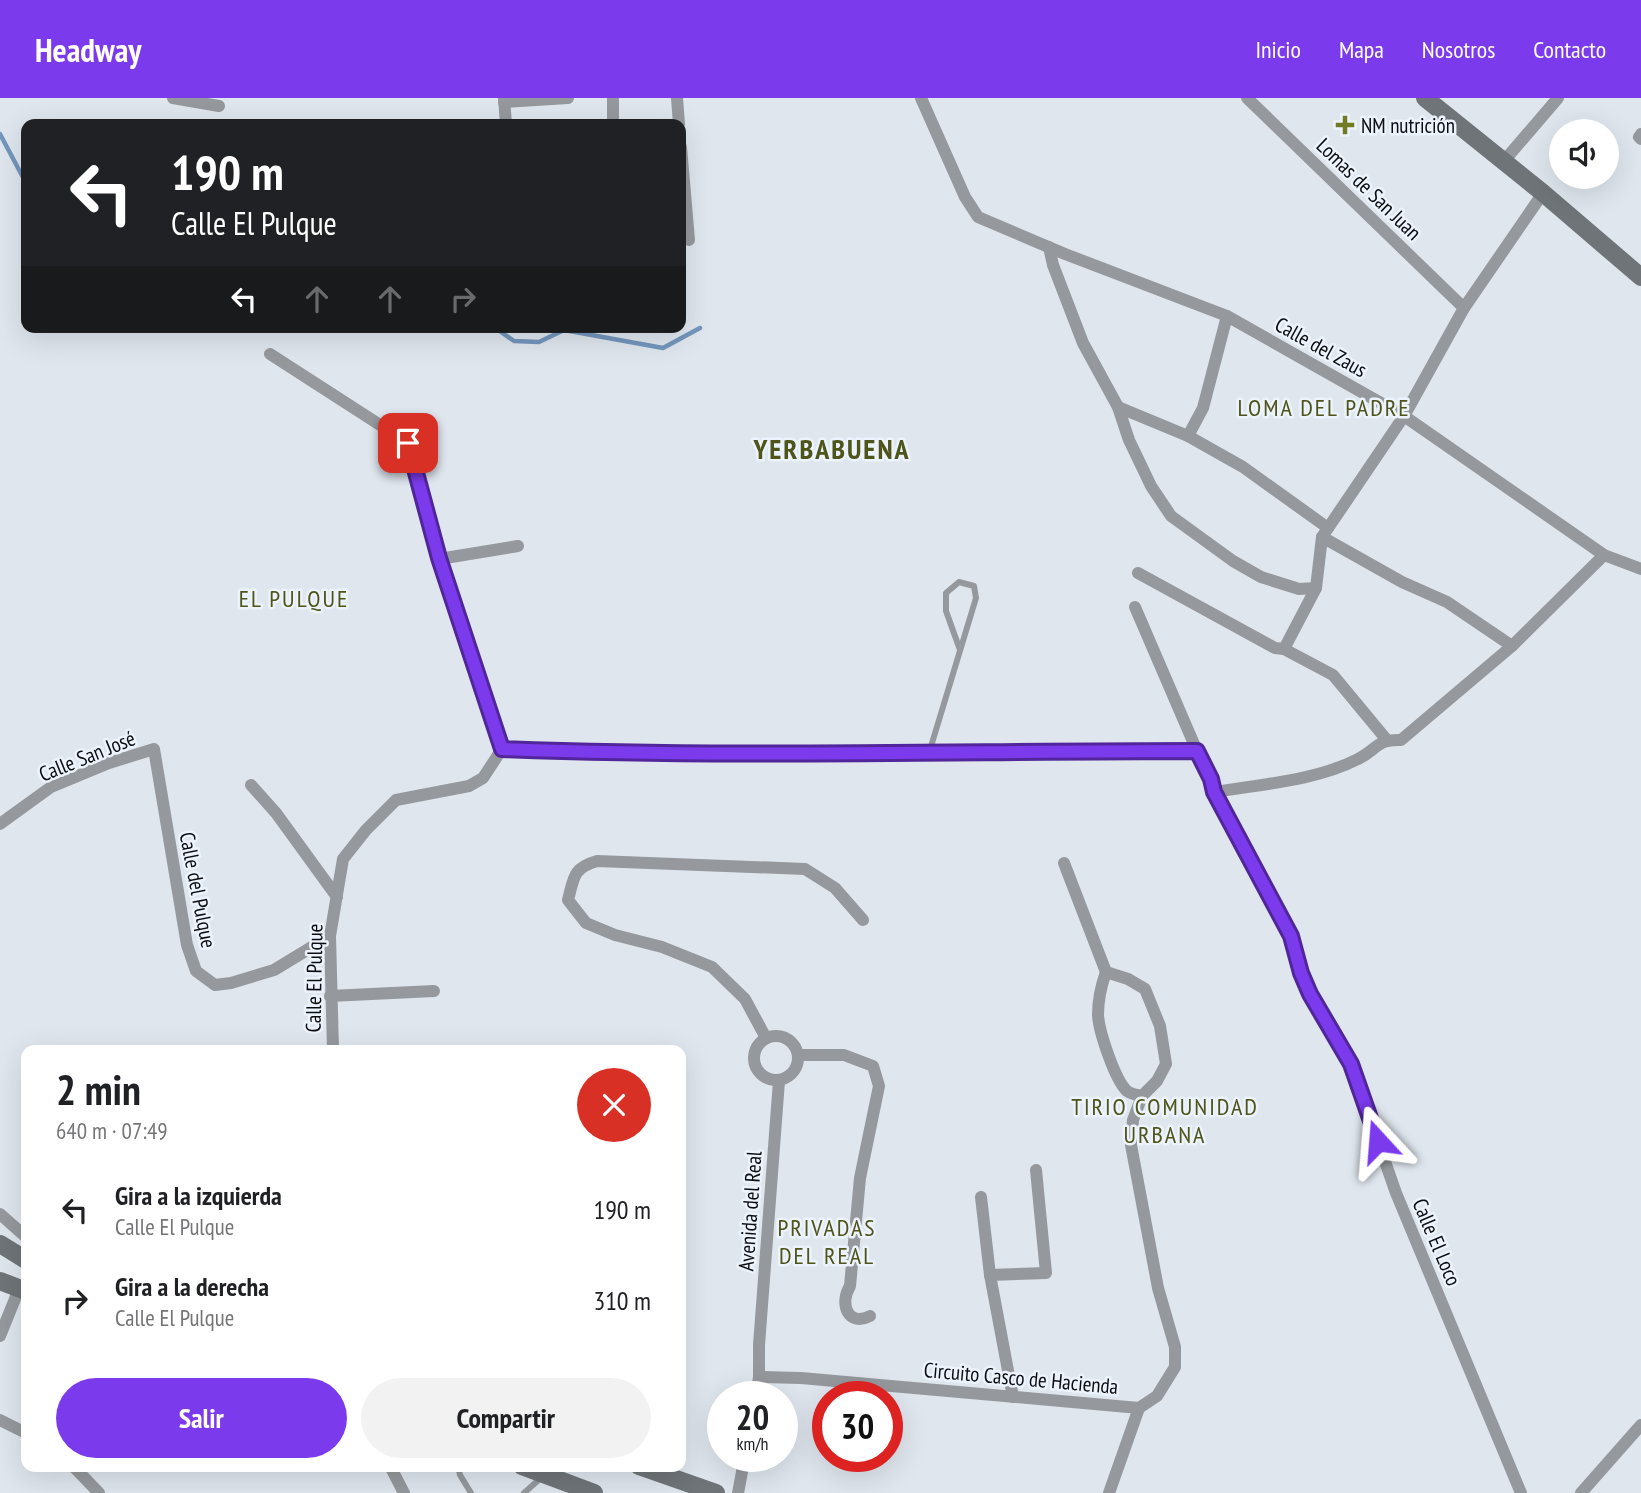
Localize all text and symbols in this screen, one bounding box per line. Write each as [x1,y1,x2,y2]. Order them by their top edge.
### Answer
text: Headway [35,28,142,71]
text: Inicio [1255,34,1301,65]
text: Mapa [1339,34,1384,65]
text: Nosotros [1422,34,1495,65]
text: Contacto [1533,34,1606,65]
place label: NM nutrición [1361,112,1455,139]
marker: NM nutrición [1335,115,1355,135]
map controls [1549,119,1619,189]
button: sound [1549,119,1619,189]
street label: Lomas de San Juan [1311,132,1427,246]
text: 190 m [171,140,284,204]
icon: left [56,147,147,238]
text: Calle El Pulque [171,202,337,244]
icon: left [225,280,263,318]
icon: ahead [298,280,336,318]
icon: ahead [371,280,409,318]
icon: right [444,280,482,318]
street label: Calle del Zaus [1270,311,1372,383]
district label: LOMA DEL PADRE [1237,392,1411,423]
pin [378,413,438,473]
icon: arrive [389,424,427,462]
district label: YERBABUENA [752,430,911,467]
district label: EL PULQUE [239,583,349,614]
street label: Calle San José [35,724,139,788]
street label: Calle del Pulque [174,830,222,950]
street label: Calle El Pulque [300,923,328,1033]
text: 2 min [56,1062,141,1117]
button: close [577,1068,651,1142]
district label: TIRIO COMUNIDAD URBANA [1071,1091,1259,1150]
position arrow [1341,1104,1415,1178]
text: 640 m · 07:49 [56,1116,168,1145]
street label: Avenida del Real [732,1150,768,1272]
text: Gira a la izquierda [115,1179,282,1212]
icon: left [56,1191,94,1229]
text: 190 m [593,1193,651,1226]
street label: Calle El Loco [1407,1194,1467,1290]
text: Calle El Pulque [115,1212,234,1241]
district label: PRIVADAS DEL REAL [777,1212,877,1271]
text: Gira a la derecha [115,1270,269,1303]
icon: right [56,1282,94,1320]
text: 310 m [593,1284,651,1317]
text: Calle El Pulque [115,1303,234,1332]
street label: Circuito Casco de Hacienda [923,1356,1119,1400]
button: Salir [56,1378,347,1458]
button: Compartir [361,1378,651,1458]
speed limit sign: 30 [812,1381,903,1472]
text: 20 [736,1394,769,1440]
text: km/h [737,1432,768,1455]

